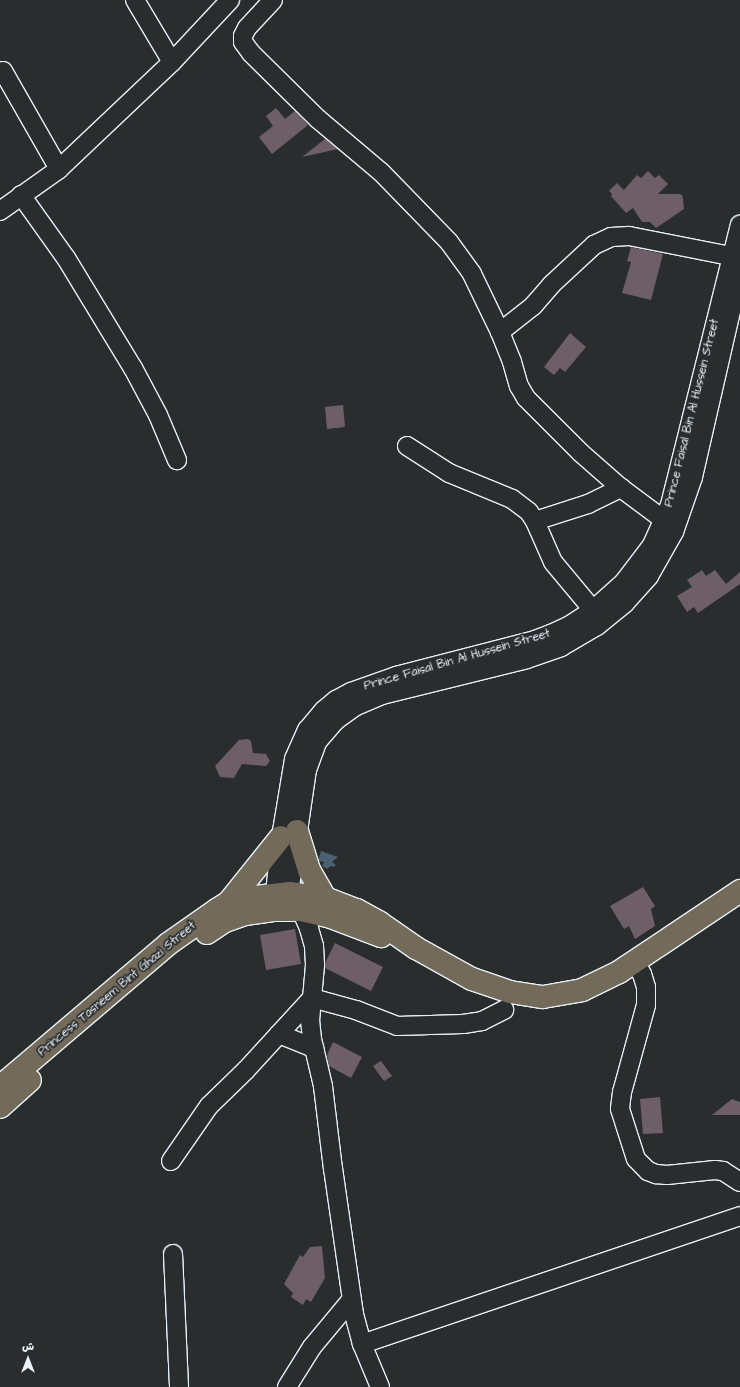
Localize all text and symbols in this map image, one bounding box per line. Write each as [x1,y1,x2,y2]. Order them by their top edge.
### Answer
street label: Prince Faisal Bin Al Hussein Street [662,318,722,508]
street label: Prince Faisal Bin Al Hussein Street [362,626,552,694]
street label: Princess Tasneem Bint Ghazi Street [35,919,199,1059]
north arrow [8,1339,48,1379]
text: ش [22,1339,34,1354]

